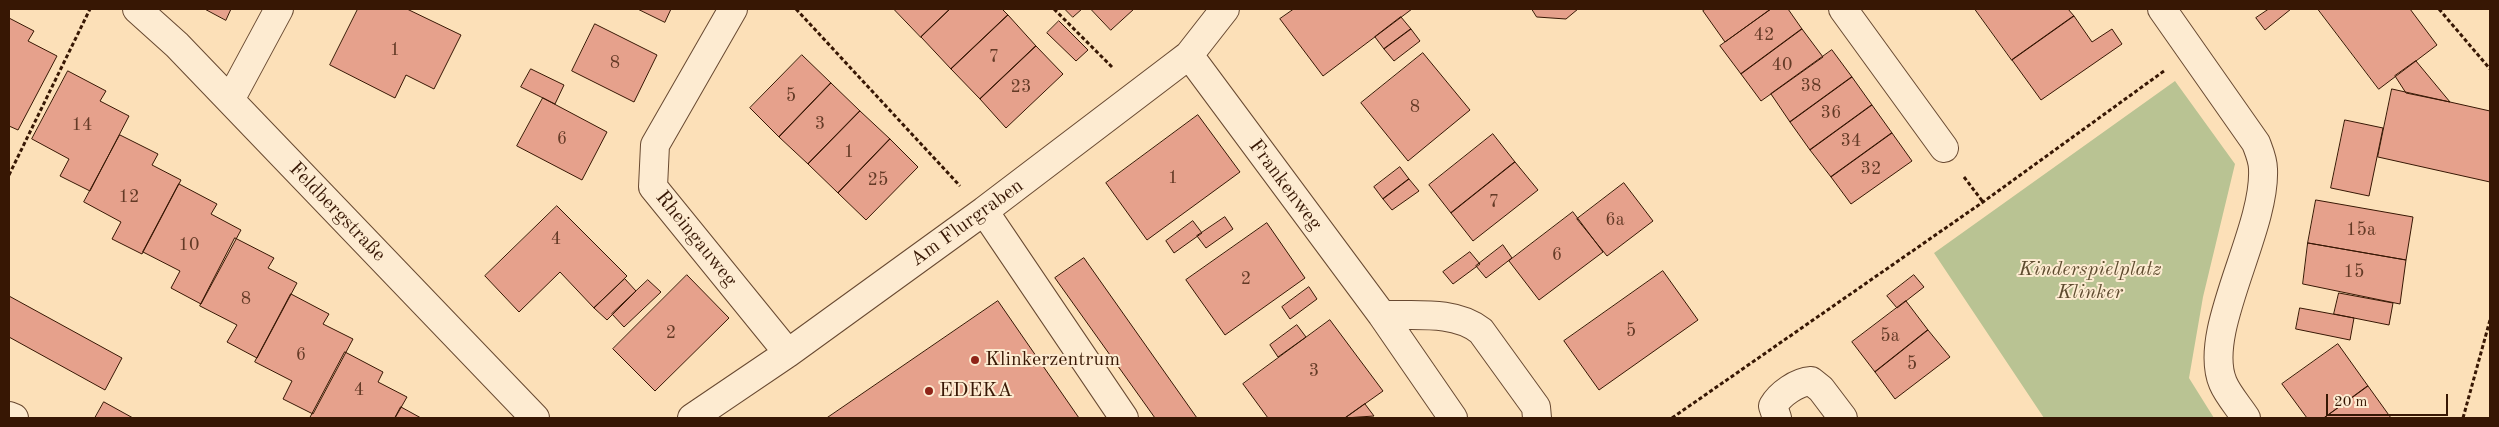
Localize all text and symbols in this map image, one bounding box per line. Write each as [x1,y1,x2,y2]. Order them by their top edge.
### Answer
house number: 42 [1754,24,1774,46]
house number: 1 [390,39,400,61]
house number: 7 [989,46,999,68]
house number: 8 [610,52,620,74]
house number: 40 [1772,54,1792,76]
house number: 38 [1801,75,1821,97]
house number: 23 [1011,76,1031,98]
house number: 5 [786,85,796,107]
house number: 8 [1410,96,1420,118]
house number: 36 [1821,102,1841,124]
house number: 3 [815,113,825,135]
house number: 14 [72,114,92,136]
house number: 6 [557,128,567,150]
house number: 34 [1841,130,1861,152]
street label: Frankenweg [1243,135,1327,235]
house number: 1 [844,141,854,163]
street label: Feldbergstraße [284,157,390,267]
house number: 32 [1861,158,1881,180]
house number: 1 [1168,167,1178,189]
house number: 25 [868,169,888,191]
street label: Am Flurgraben [906,174,1028,272]
house number: 12 [119,186,139,208]
street label: Rheingauweg [650,186,742,292]
house number: 7 [1489,191,1499,213]
house number: 6a [1605,209,1625,231]
house number: 15a [2346,219,2376,241]
house number: 4 [551,228,561,250]
house number: 10 [179,234,199,256]
house number: 6 [1552,244,1562,266]
park label: Kinderspielplatz Klinker [2018,258,2162,305]
house number: 15 [2344,261,2364,283]
house number: 2 [1241,268,1251,290]
house number: 8 [241,288,251,310]
house number: 5 [1626,320,1636,342]
house number: 2 [666,322,676,344]
house number: 5a [1880,325,1900,347]
house number: 6 [296,344,306,366]
place label: Klinkerzentrum [985,348,1120,372]
house number: 5 [1907,353,1917,375]
marker: Klinkerzentrum [969,354,981,366]
house number: 3 [1309,360,1319,382]
house number: 4 [354,379,364,401]
place label: EDEKA [939,379,1013,403]
scale bar [2329,384,2452,416]
marker: EDEKA [923,385,935,397]
text: 20 m [2334,395,2368,410]

